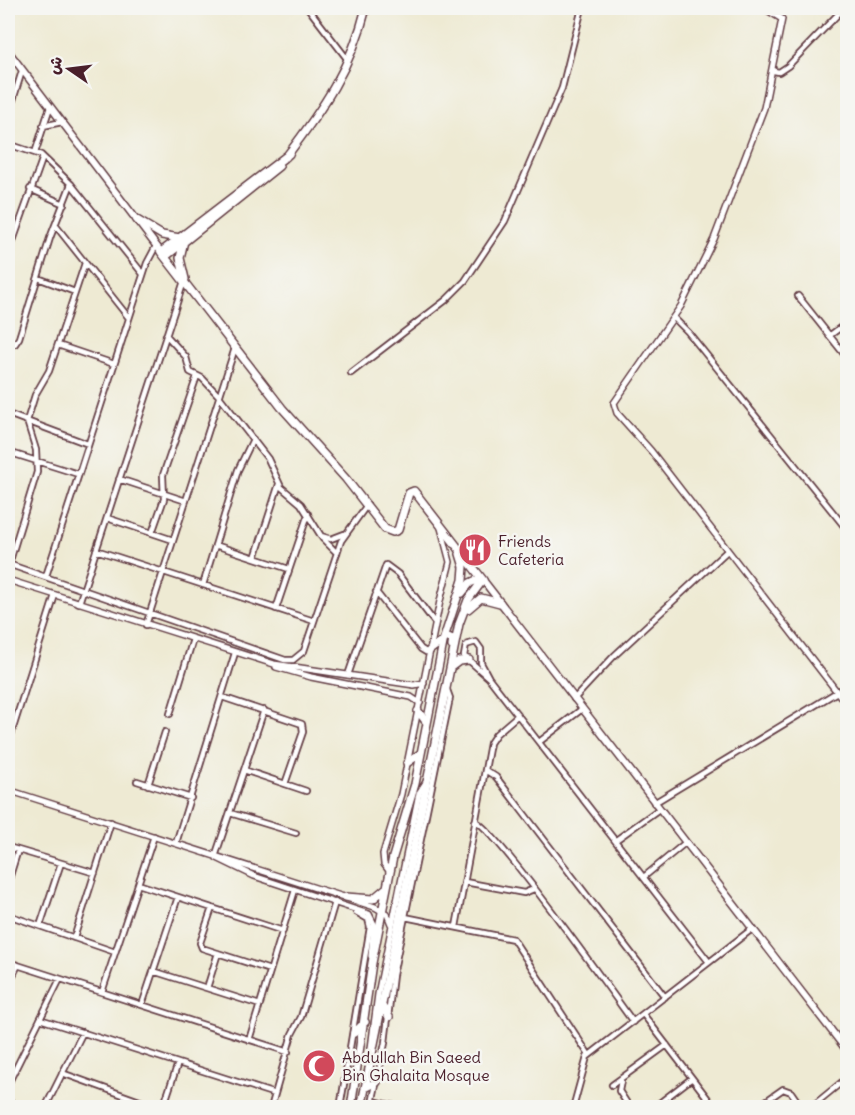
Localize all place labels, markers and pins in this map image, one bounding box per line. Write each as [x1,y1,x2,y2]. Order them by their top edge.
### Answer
place label: Friends Cafeteria [498,531,564,569]
restaurant icon: Friends Cafeteria [457,532,493,568]
place label: Abdullah Bin Saeed Bin Ghalaita Mosque [342,1047,490,1085]
mosque icon: Abdullah Bin Saeed Bin Ghalaita Mosque [301,1048,337,1084]

